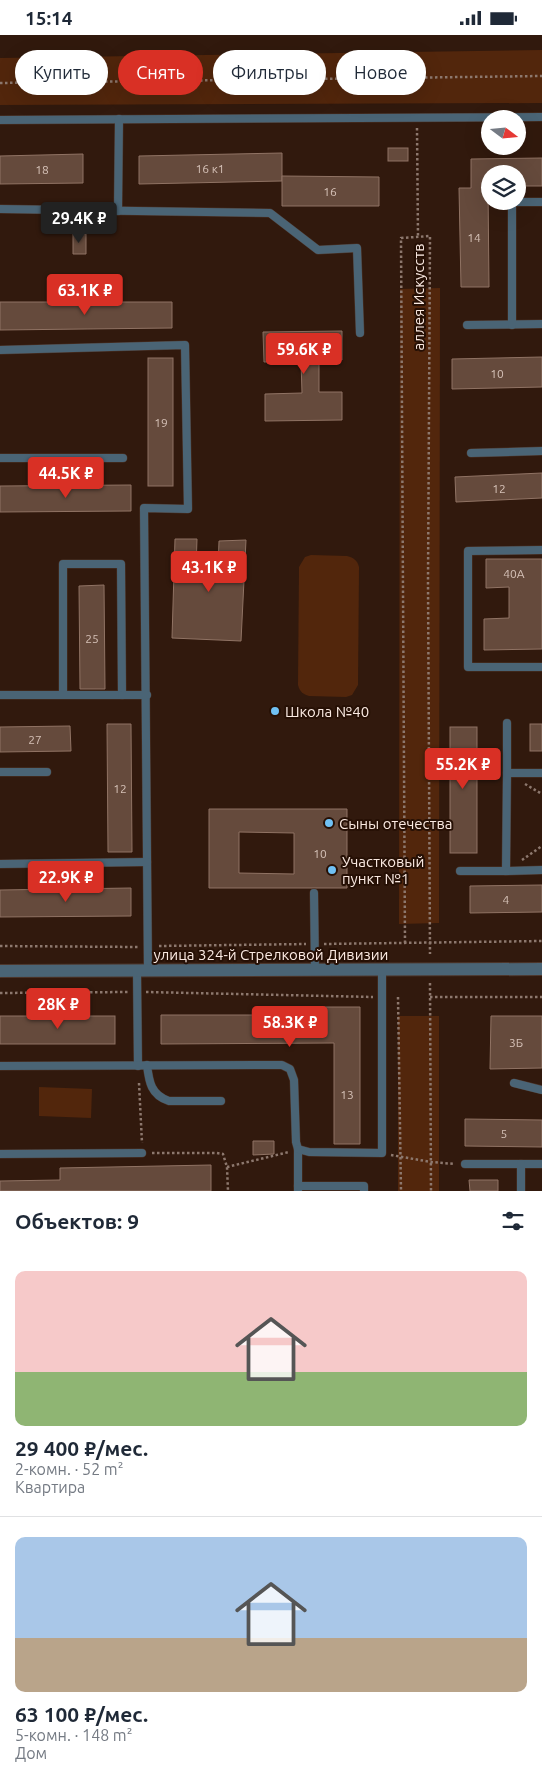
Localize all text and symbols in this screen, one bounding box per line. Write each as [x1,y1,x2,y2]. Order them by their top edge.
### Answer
text: 15:14 [25,7,73,29]
chip: Купить [15,50,108,95]
chip: Снять [118,50,203,95]
chip: Фильтры [213,50,326,95]
chip: Новое [336,50,426,95]
north arrow [481,110,526,155]
map controls [481,110,526,210]
house number: 16 к1 [195,162,225,175]
house number: 18 [35,163,49,176]
button: layers [481,165,526,210]
house number: 16 [323,185,337,198]
pin: 29.4K ₽ [33,201,125,244]
text: 29.4K ₽ [52,209,106,227]
house number: 14 [467,231,481,244]
street label: аллея Искусств [410,244,427,350]
pin: 63.1K ₽ [39,273,131,316]
text: 63.1K ₽ [58,281,112,299]
pin: 59.6K ₽ [258,333,350,375]
text: 59.6K ₽ [277,340,331,358]
house number: 10 [490,367,504,380]
house number: 19 [154,416,168,429]
pin: 44.5K ₽ [20,457,112,499]
text: 44.5K ₽ [39,464,93,482]
house number: 12 [492,482,506,495]
pin: 43.1K ₽ [163,551,255,593]
text: 43.1K ₽ [182,558,236,576]
house number: 40А [503,567,525,580]
house number: 25 [85,632,99,645]
place label: Школа №40 [285,703,369,720]
marker: Школа №40 [269,705,281,717]
house number: 27 [28,733,42,746]
pin: 55.2K ₽ [417,747,509,790]
text: 55.2K ₽ [436,755,490,773]
house number: 12 [113,782,127,795]
place label: Сыны отечества [339,815,452,832]
marker: Сыны отечества [323,817,335,829]
house number: 10 [313,847,327,860]
place label: Участковый пункт №1 [342,853,424,887]
pin: 22.9K ₽ [20,861,112,903]
marker: Участковый пункт №1 [326,864,338,876]
text: 22.9K ₽ [39,868,93,886]
house number: 4 [503,893,510,906]
street label: улица 324-й Стрелковой Дивизии [154,946,388,963]
pin: 28K ₽ [23,987,93,1030]
text: 28K ₽ [37,995,79,1013]
pin: 58.3K ₽ [244,1005,336,1048]
text: 58.3K ₽ [263,1013,317,1031]
house number: 3Б [509,1036,523,1049]
house number: 13 [340,1088,354,1101]
house number: 5 [501,1127,507,1140]
icon: filters [499,1207,527,1235]
text: Объектов: 9 [15,1209,139,1233]
icon: home [226,1304,316,1394]
text: 29 400 ₽/мес. [15,1436,148,1460]
text: 2-комн. · 52 m² [15,1460,123,1478]
text: Квартира [15,1478,85,1496]
icon: home [226,1569,316,1659]
text: 63 100 ₽/мес. [15,1702,148,1726]
text: 5-комн. · 148 m² [15,1726,132,1744]
text: Дом [15,1744,47,1762]

